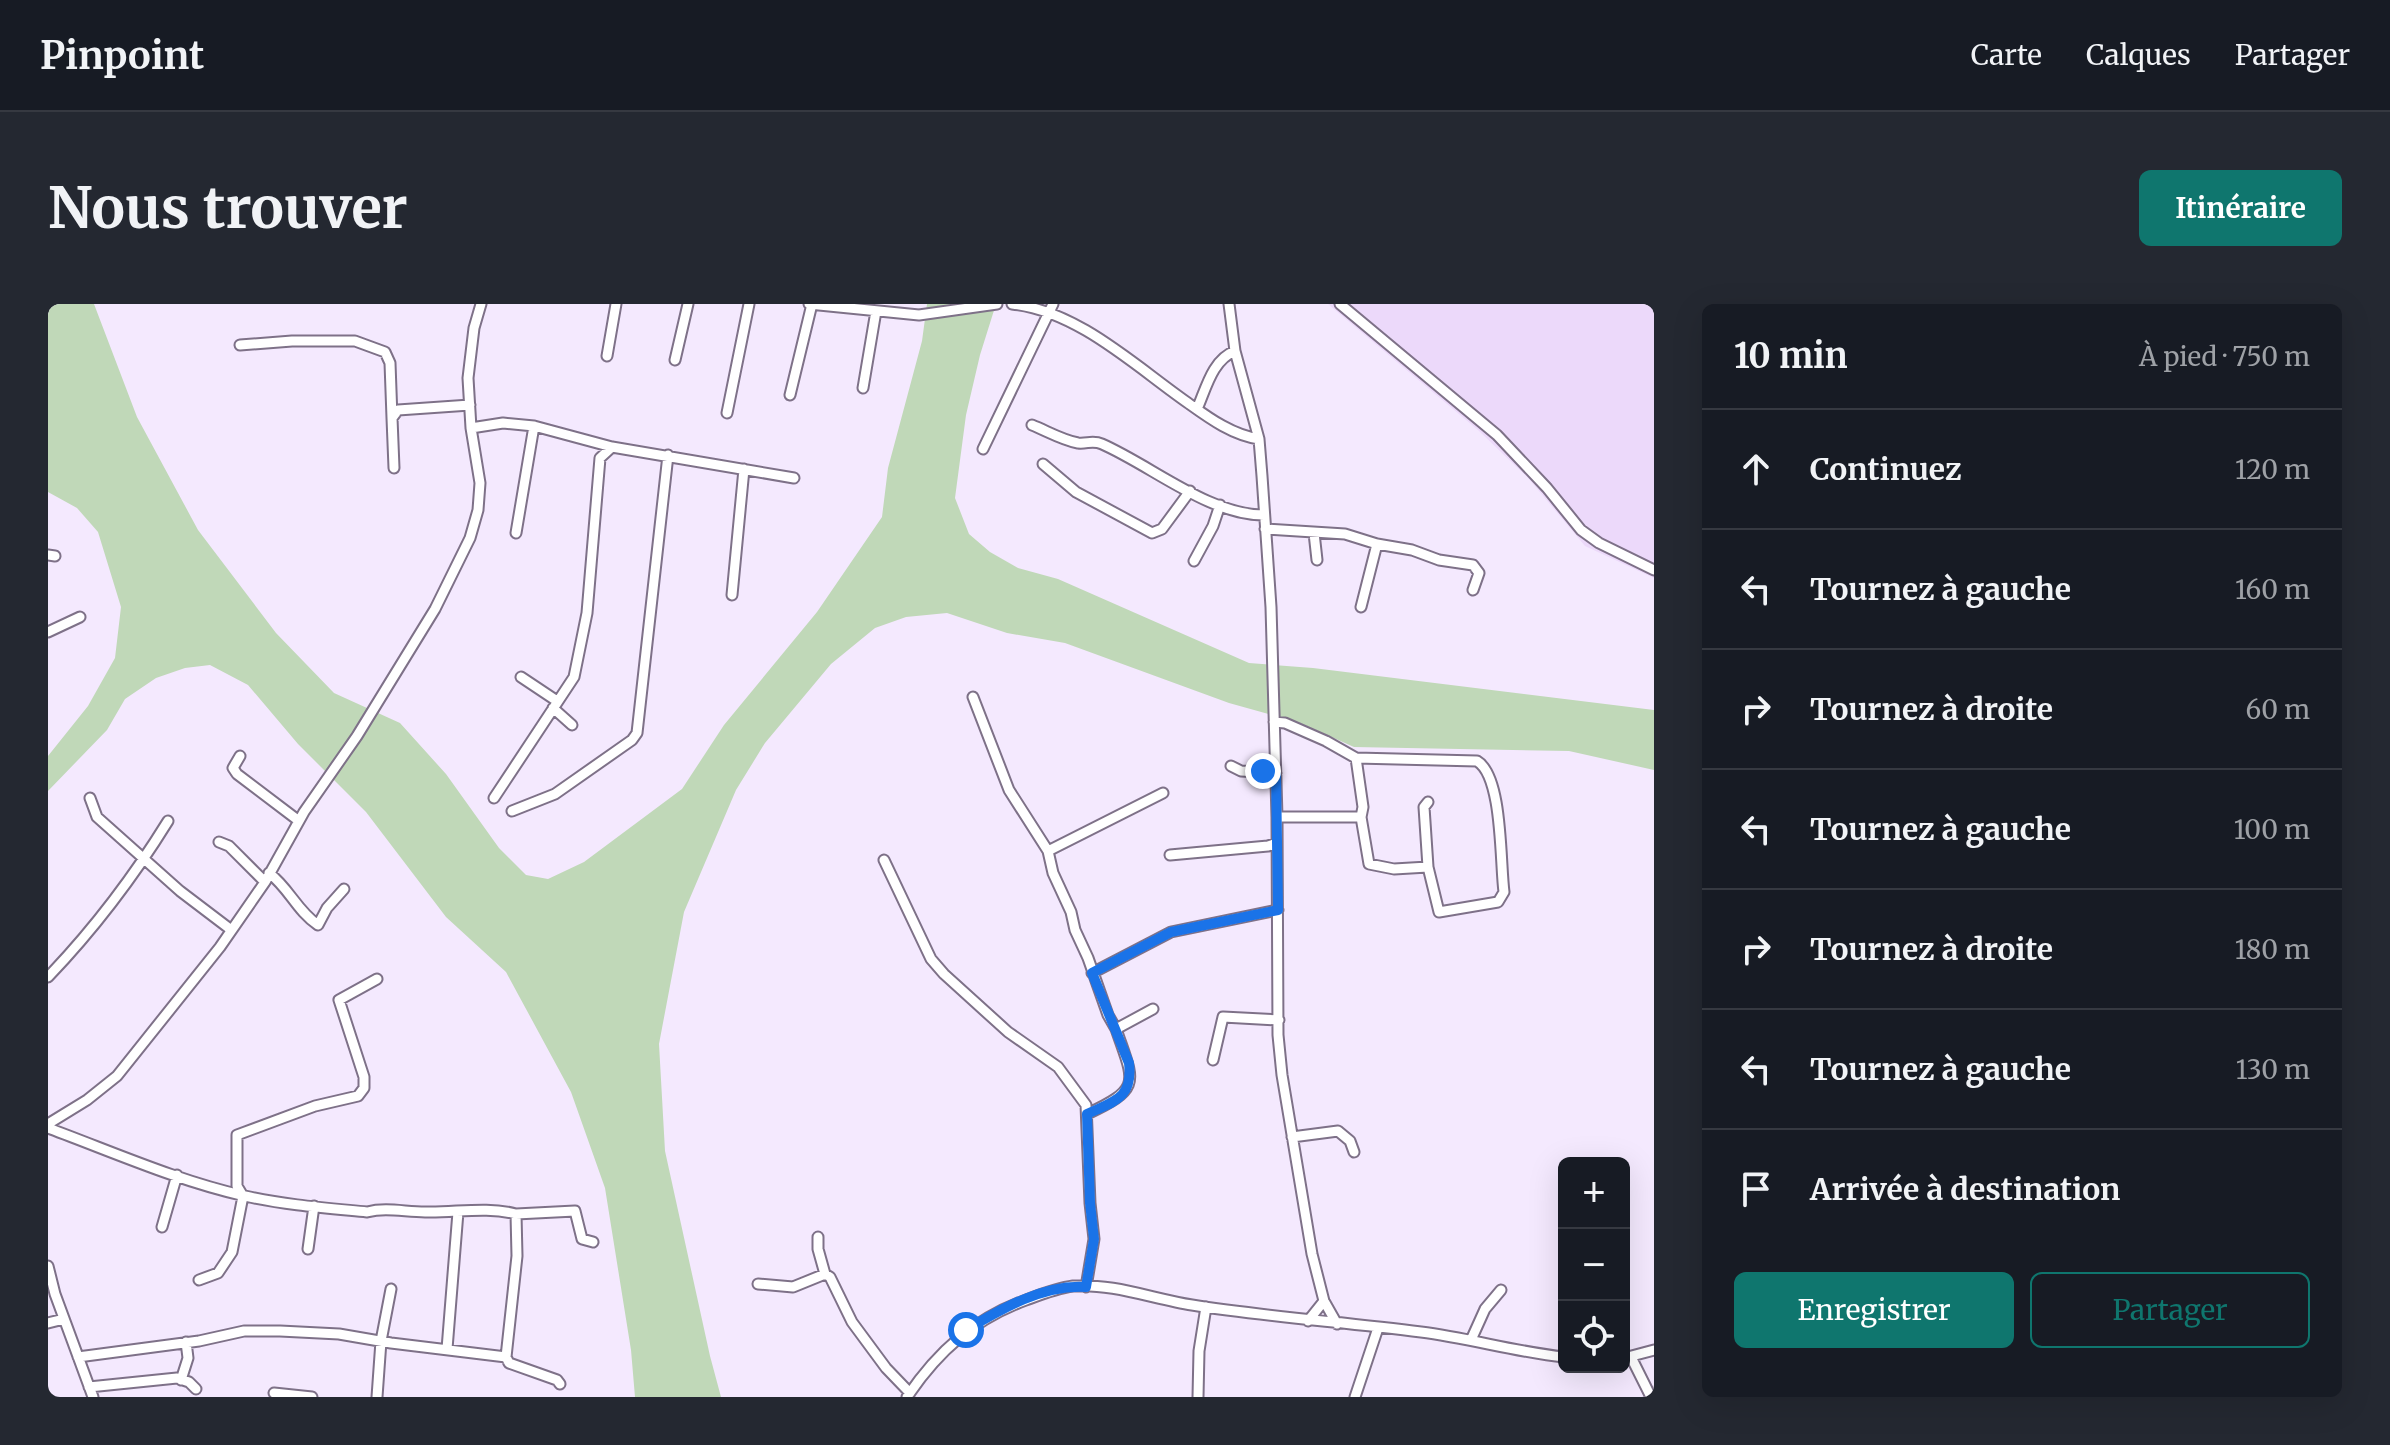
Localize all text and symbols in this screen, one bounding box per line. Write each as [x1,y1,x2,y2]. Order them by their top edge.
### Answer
text: Pinpoint [40,32,204,79]
text: Carte [1971,37,2042,73]
text: Calques [2086,37,2191,73]
text: Partager [2235,37,2350,73]
button: Itinéraire [2139,170,2342,246]
text: Nous trouver [48,173,408,243]
text: 10 min [1734,335,1848,377]
text: À pied · 750 m [2139,340,2310,373]
icon: ahead [1734,447,1778,491]
text: Continuez [1810,450,1961,488]
text: 120 m [2235,453,2310,486]
icon: left [1734,567,1778,611]
text: Tournez à gauche [1810,570,2071,608]
text: 160 m [2235,573,2310,606]
icon: right [1734,687,1778,731]
text: Tournez à droite [1810,690,2053,728]
text: 60 m [2246,693,2310,726]
route end [1245,753,1281,789]
icon: left [1734,807,1778,851]
text: Tournez à gauche [1810,810,2071,848]
text: 100 m [2234,813,2310,846]
icon: right [1734,927,1778,971]
text: Tournez à droite [1810,930,2053,968]
text: 180 m [2235,933,2310,966]
icon: left [1734,1047,1778,1091]
text: Tournez à gauche [1810,1050,2071,1088]
text: 130 m [2236,1053,2310,1086]
map controls [1558,1157,1630,1373]
button: + [1558,1157,1630,1229]
icon: arrive [1734,1167,1778,1211]
text: Arrivée à destination [1810,1170,2120,1208]
button: − [1558,1229,1630,1301]
button: Enregistrer [1734,1272,2014,1348]
button: Partager [2030,1272,2310,1348]
button: locate [1558,1301,1630,1373]
route start [948,1312,984,1348]

